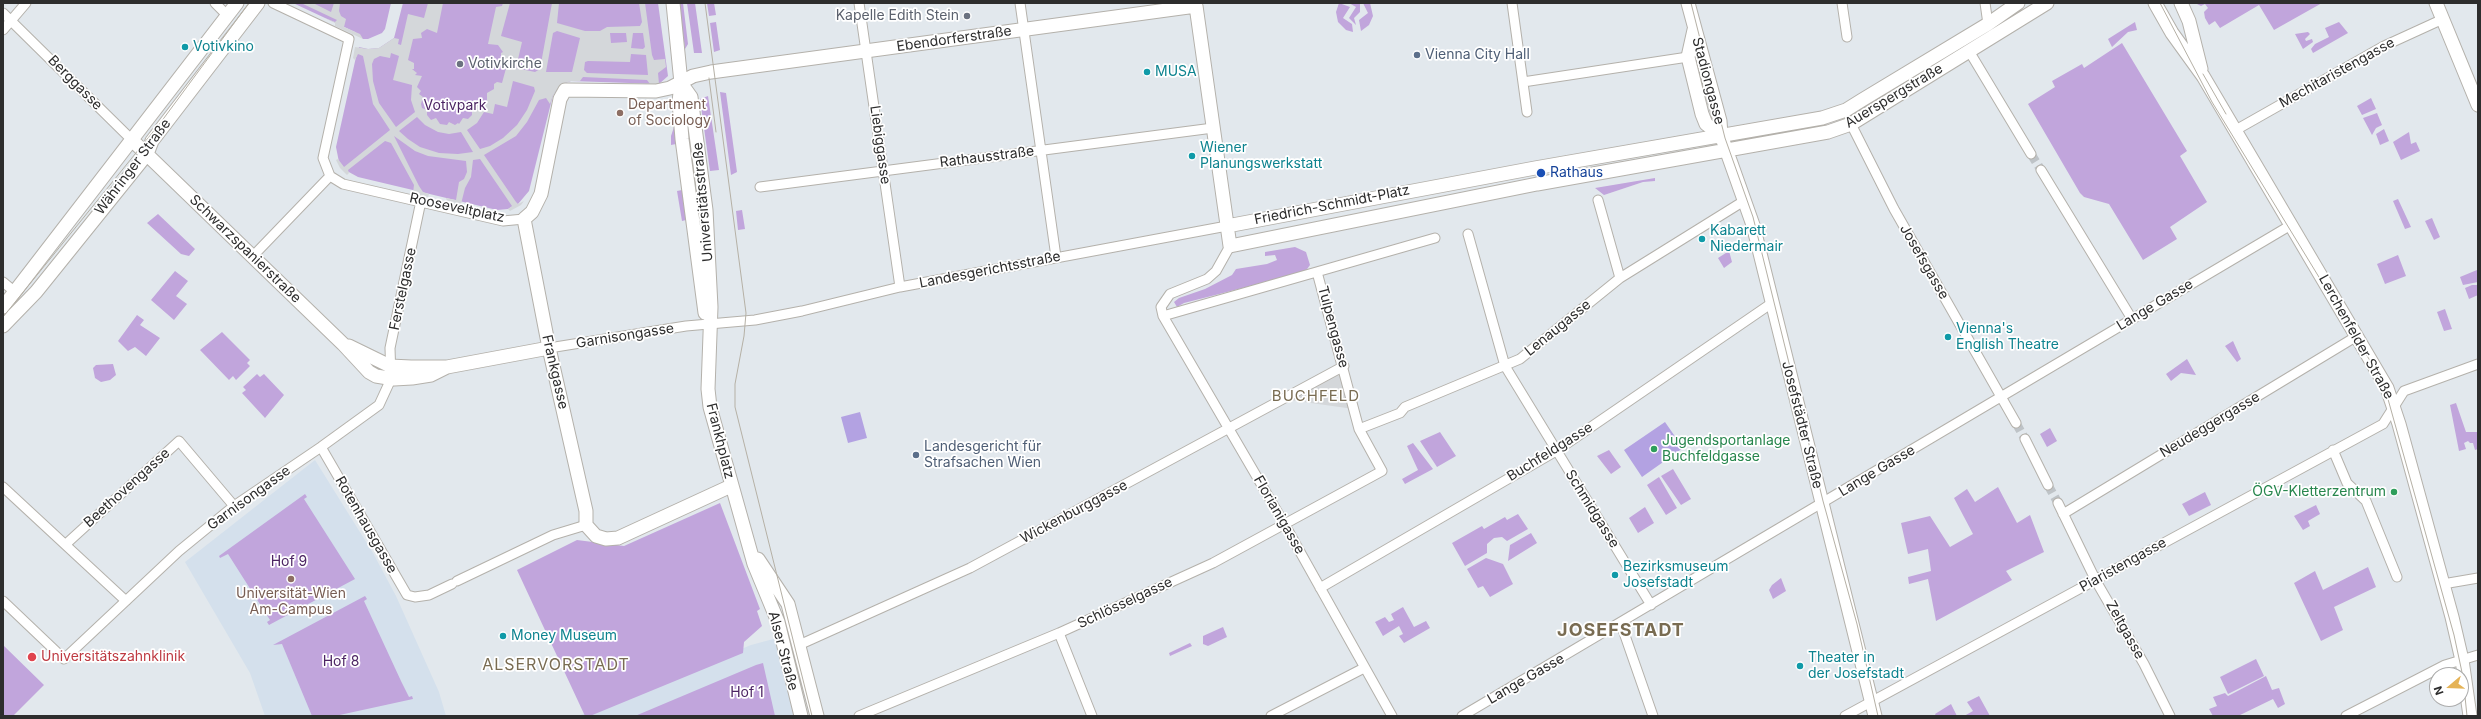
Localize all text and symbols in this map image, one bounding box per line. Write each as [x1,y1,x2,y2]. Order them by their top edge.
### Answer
place label: Kapelle Edith Stein [836,8,959,24]
marker: Kapelle Edith Stein [962,11,972,21]
street label: Ebendorferstraße [895,23,1013,55]
street label: Mechitaristengasse [2276,34,2398,112]
street label: Stadiongasse [1688,36,1728,126]
place label: Votivkino [193,39,254,55]
marker: Votivkino [180,42,190,52]
place label: Vienna City Hall [1425,47,1530,63]
marker: Vienna City Hall [1412,50,1422,60]
street label: Berggasse [44,52,106,114]
place label: Votivkirche [468,56,542,72]
marker: Votivkirche [455,59,465,69]
street label: Auerspergstraße [1842,60,1946,132]
place label: MUSA [1155,64,1197,80]
marker: MUSA [1142,67,1152,77]
place label: Department of Sociology [628,97,711,130]
park label: Votivpark [424,98,486,114]
street label: Liebiggasse [866,105,894,185]
marker: Department of Sociology [615,108,625,118]
street label: Währinger Straße [91,116,175,218]
place label: Wiener Planungswerkstatt [1200,140,1322,172]
street label: Universitätsstraße [689,141,717,263]
street label: Rathausstraße [939,143,1035,171]
marker: Wiener Planungswerkstatt [1187,151,1197,161]
place label: Rathaus [1550,165,1603,181]
marker: Rathaus [1535,167,1547,179]
street label: Friedrich-Schmidt-Platz [1253,182,1411,228]
street label: Rooseveltplatz [408,190,506,226]
street label: Schwarzspanierstraße [186,191,304,307]
street label: Josefsgasse [1896,222,1952,302]
place label: Kabarett Niedermair [1710,223,1783,256]
marker: Kabarett Niedermair [1697,234,1707,244]
street label: Ferstelgasse [386,246,420,332]
street label: Landesgerichtsstraße [918,248,1062,292]
street label: Lerchenfelder Straße [2315,272,2397,402]
street label: Lange Gasse [2114,276,2196,334]
street label: Tulpengasse [1314,284,1352,370]
street label: Lenaugasse [1522,296,1594,360]
street label: Garnisongasse [575,320,675,352]
place label: Vienna's English Theatre [1956,321,2059,354]
marker: Vienna's English Theatre [1943,332,1953,342]
street label: Frankgasse [538,333,572,411]
street label: Josefstädter Straße [1778,360,1826,490]
district label: BUCHFELD [1272,387,1360,405]
street label: Neudeggergasse [2157,389,2263,461]
street label: Frankhplatz [702,401,738,481]
street label: Buchfeldgasse [1504,419,1596,485]
place label: Jugendsportanlage Buchfeldgasse [1662,433,1790,466]
place label: Landesgericht für Strafsachen Wien [924,439,1041,472]
street label: Lange Gasse [1836,442,1918,500]
marker: Jugendsportanlage Buchfeldgasse [1649,444,1659,454]
street label: Beethovengasse [81,445,173,531]
marker: Landesgericht für Strafsachen Wien [911,450,921,460]
street label: Garnisongasse [204,462,294,534]
street label: Schmidgasse [1561,467,1623,551]
street label: Rotenhausgasse [331,473,401,577]
street label: Florianigasse [1250,473,1308,557]
street label: Wickenburggasse [1018,477,1130,547]
place label: ÖGV-Kletterzentrum [2252,484,2386,500]
marker: ÖGV-Kletterzentrum [2389,487,2399,497]
street label: Piaristengasse [2077,534,2169,596]
park label: Hof 9 [271,554,307,570]
place label: Bezirksmuseum Josefstadt [1623,559,1728,592]
marker: Bezirksmuseum Josefstadt [1610,570,1620,580]
marker: Universität-Wien Am-Campus [286,574,296,584]
street label: Schlösselgasse [1075,574,1175,632]
place label: Universität-Wien Am-Campus [236,586,346,618]
street label: Zeltgasse [2102,598,2148,662]
street label: Alser Straße [764,610,802,692]
district label: JOSEFSTADT [1557,620,1685,642]
place label: Money Museum [511,628,617,644]
marker: Money Museum [498,631,508,641]
place label: Universitätszahnklinik [41,649,185,665]
street label: Lange Gasse [1485,650,1567,708]
place label: Theater in der Josefstadt [1808,650,1904,682]
marker: Universitätszahnklinik [26,651,38,663]
park label: Hof 8 [323,654,359,670]
district label: ALSERVORSTADT [482,655,630,675]
marker: Theater in der Josefstadt [1795,661,1805,671]
north arrow [2429,667,2469,707]
text: N [2431,684,2447,697]
park label: Hof 1 [730,685,764,701]

